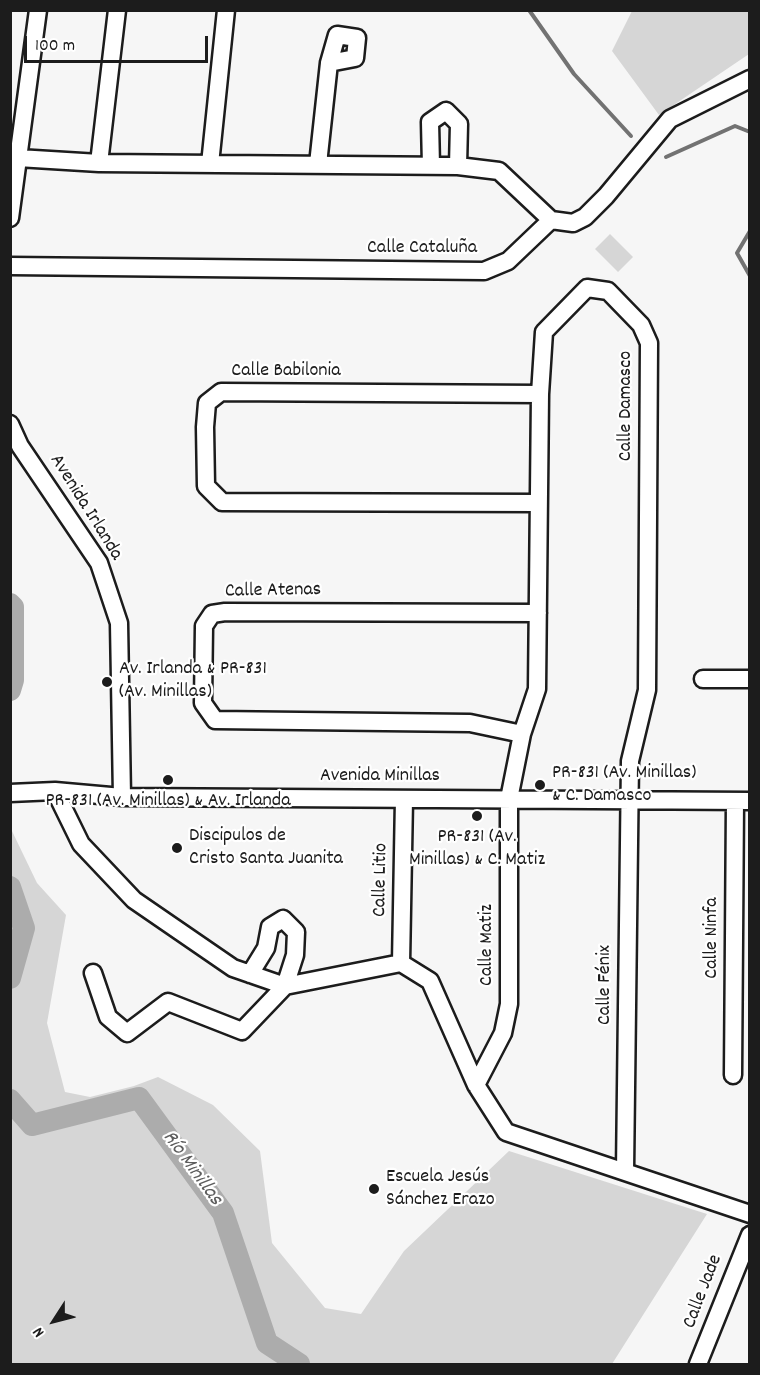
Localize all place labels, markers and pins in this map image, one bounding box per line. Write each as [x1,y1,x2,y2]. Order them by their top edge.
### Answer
place label: Av. Irlanda & PR-831 (Av. Minillas) [119,658,267,705]
marker: Av. Irlanda & PR-831 (Av. Minillas) [100,675,114,689]
place label: PR-831 (Av. Minillas) & C. Damasco [552,762,696,809]
marker: PR-831 (Av. Minillas) & Av. Irlanda [161,773,175,787]
marker: PR-831 (Av. Minillas) & C. Damasco [533,778,547,792]
place label: PR-831 (Av. Minillas) & Av. Irlanda [45,790,291,814]
marker: PR-831 (Av. Minillas) & C. Matiz [470,809,484,823]
place label: Discipulos de Cristo Santa Juanita [189,825,343,872]
place label: PR-831 (Av. Minillas) & C. Matiz [409,826,545,873]
marker: Discipulos de Cristo Santa Juanita [170,841,184,855]
place label: Escuela Jesús Sánchez Erazo [386,1166,495,1213]
marker: Escuela Jesús Sánchez Erazo [367,1182,381,1196]

